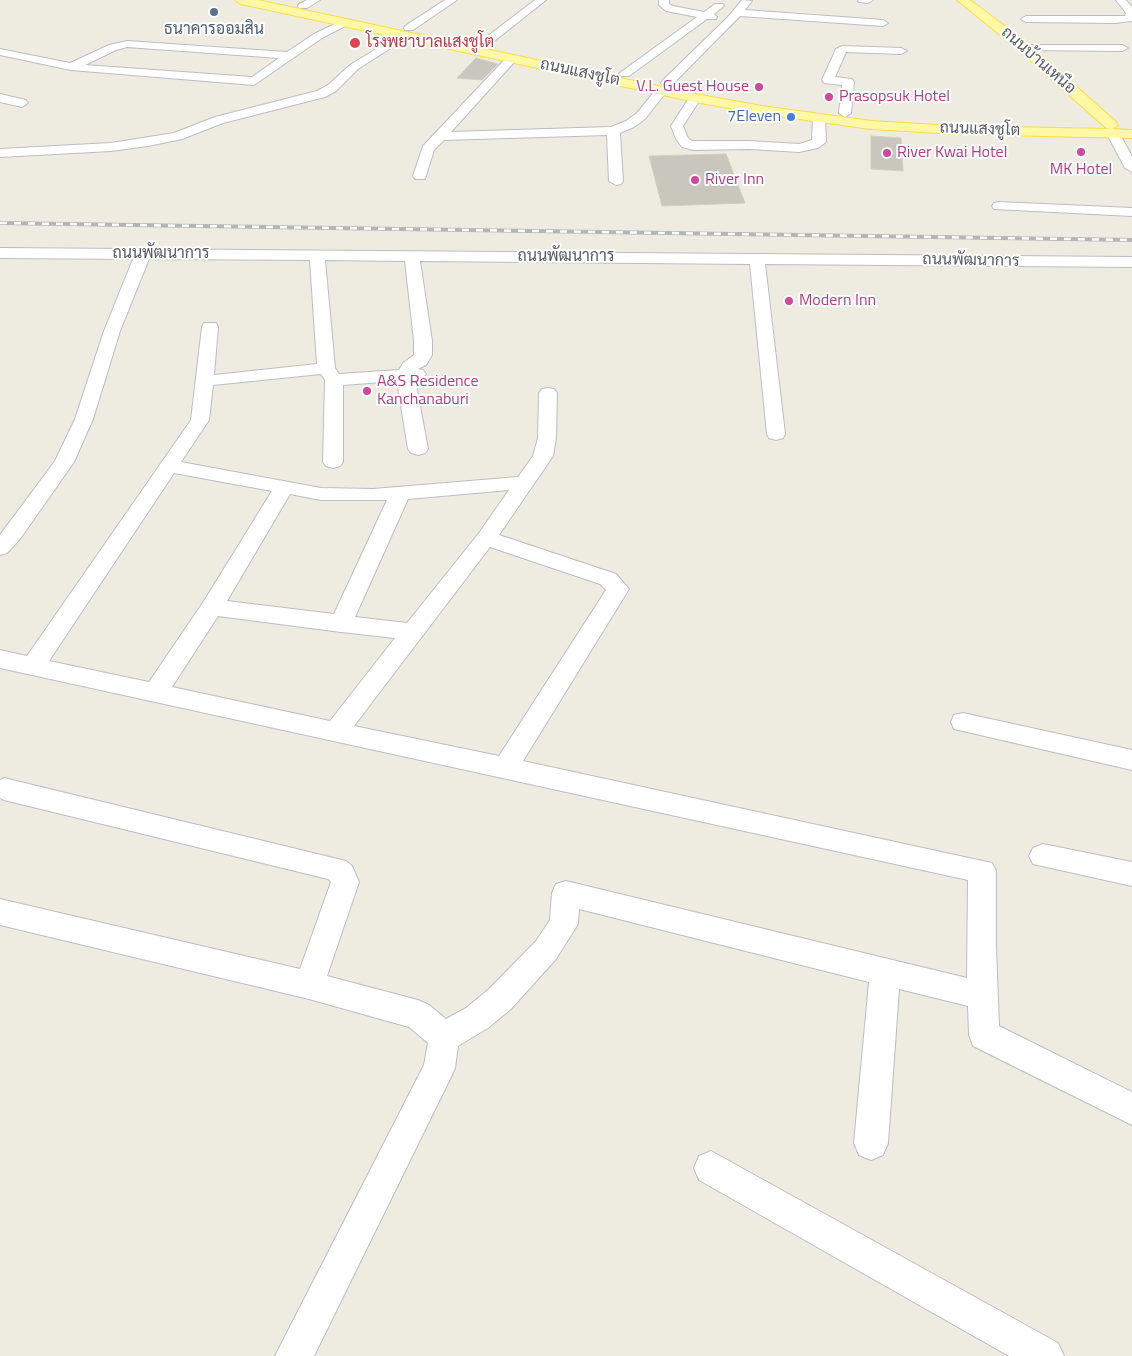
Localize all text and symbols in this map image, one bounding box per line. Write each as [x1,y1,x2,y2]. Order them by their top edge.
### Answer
marker: ธนาคารออมสิน [208,6,220,18]
place label: ธนาคารออมสิน [164,20,264,40]
street label: ถนนบ้านเหนือ [997,23,1079,99]
place label: โรงพยาบาลแสงชูโต [366,33,494,53]
marker: โรงพยาบาลแสงชูโต [348,36,362,50]
street label: ถนนแสงชูโต [538,55,622,91]
place label: V.L. Guest House [636,77,749,97]
marker: V.L. Guest House [753,81,765,93]
place label: Prasopsuk Hotel [839,87,950,107]
marker: Prasopsuk Hotel [823,91,835,103]
place label: 7Eleven [727,107,781,127]
marker: 7Eleven [785,111,797,123]
street label: ถนนแสงชูโต [939,119,1021,141]
place label: River Kwai Hotel [897,143,1007,163]
marker: MK Hotel [1075,146,1087,158]
marker: River Kwai Hotel [881,147,893,159]
place label: MK Hotel [1050,160,1112,180]
place label: River Inn [705,170,764,190]
marker: River Inn [689,174,701,186]
street label: ถนนพัฒนาการ [112,244,210,264]
street label: ถนนพัฒนาการ [517,247,615,267]
street label: ถนนพัฒนาการ [922,251,1020,271]
place label: Modern Inn [799,291,876,311]
marker: Modern Inn [783,295,795,307]
place label: A&S Residence Kanchanaburi [377,372,479,410]
marker: A&S Residence Kanchanaburi [361,385,373,397]

